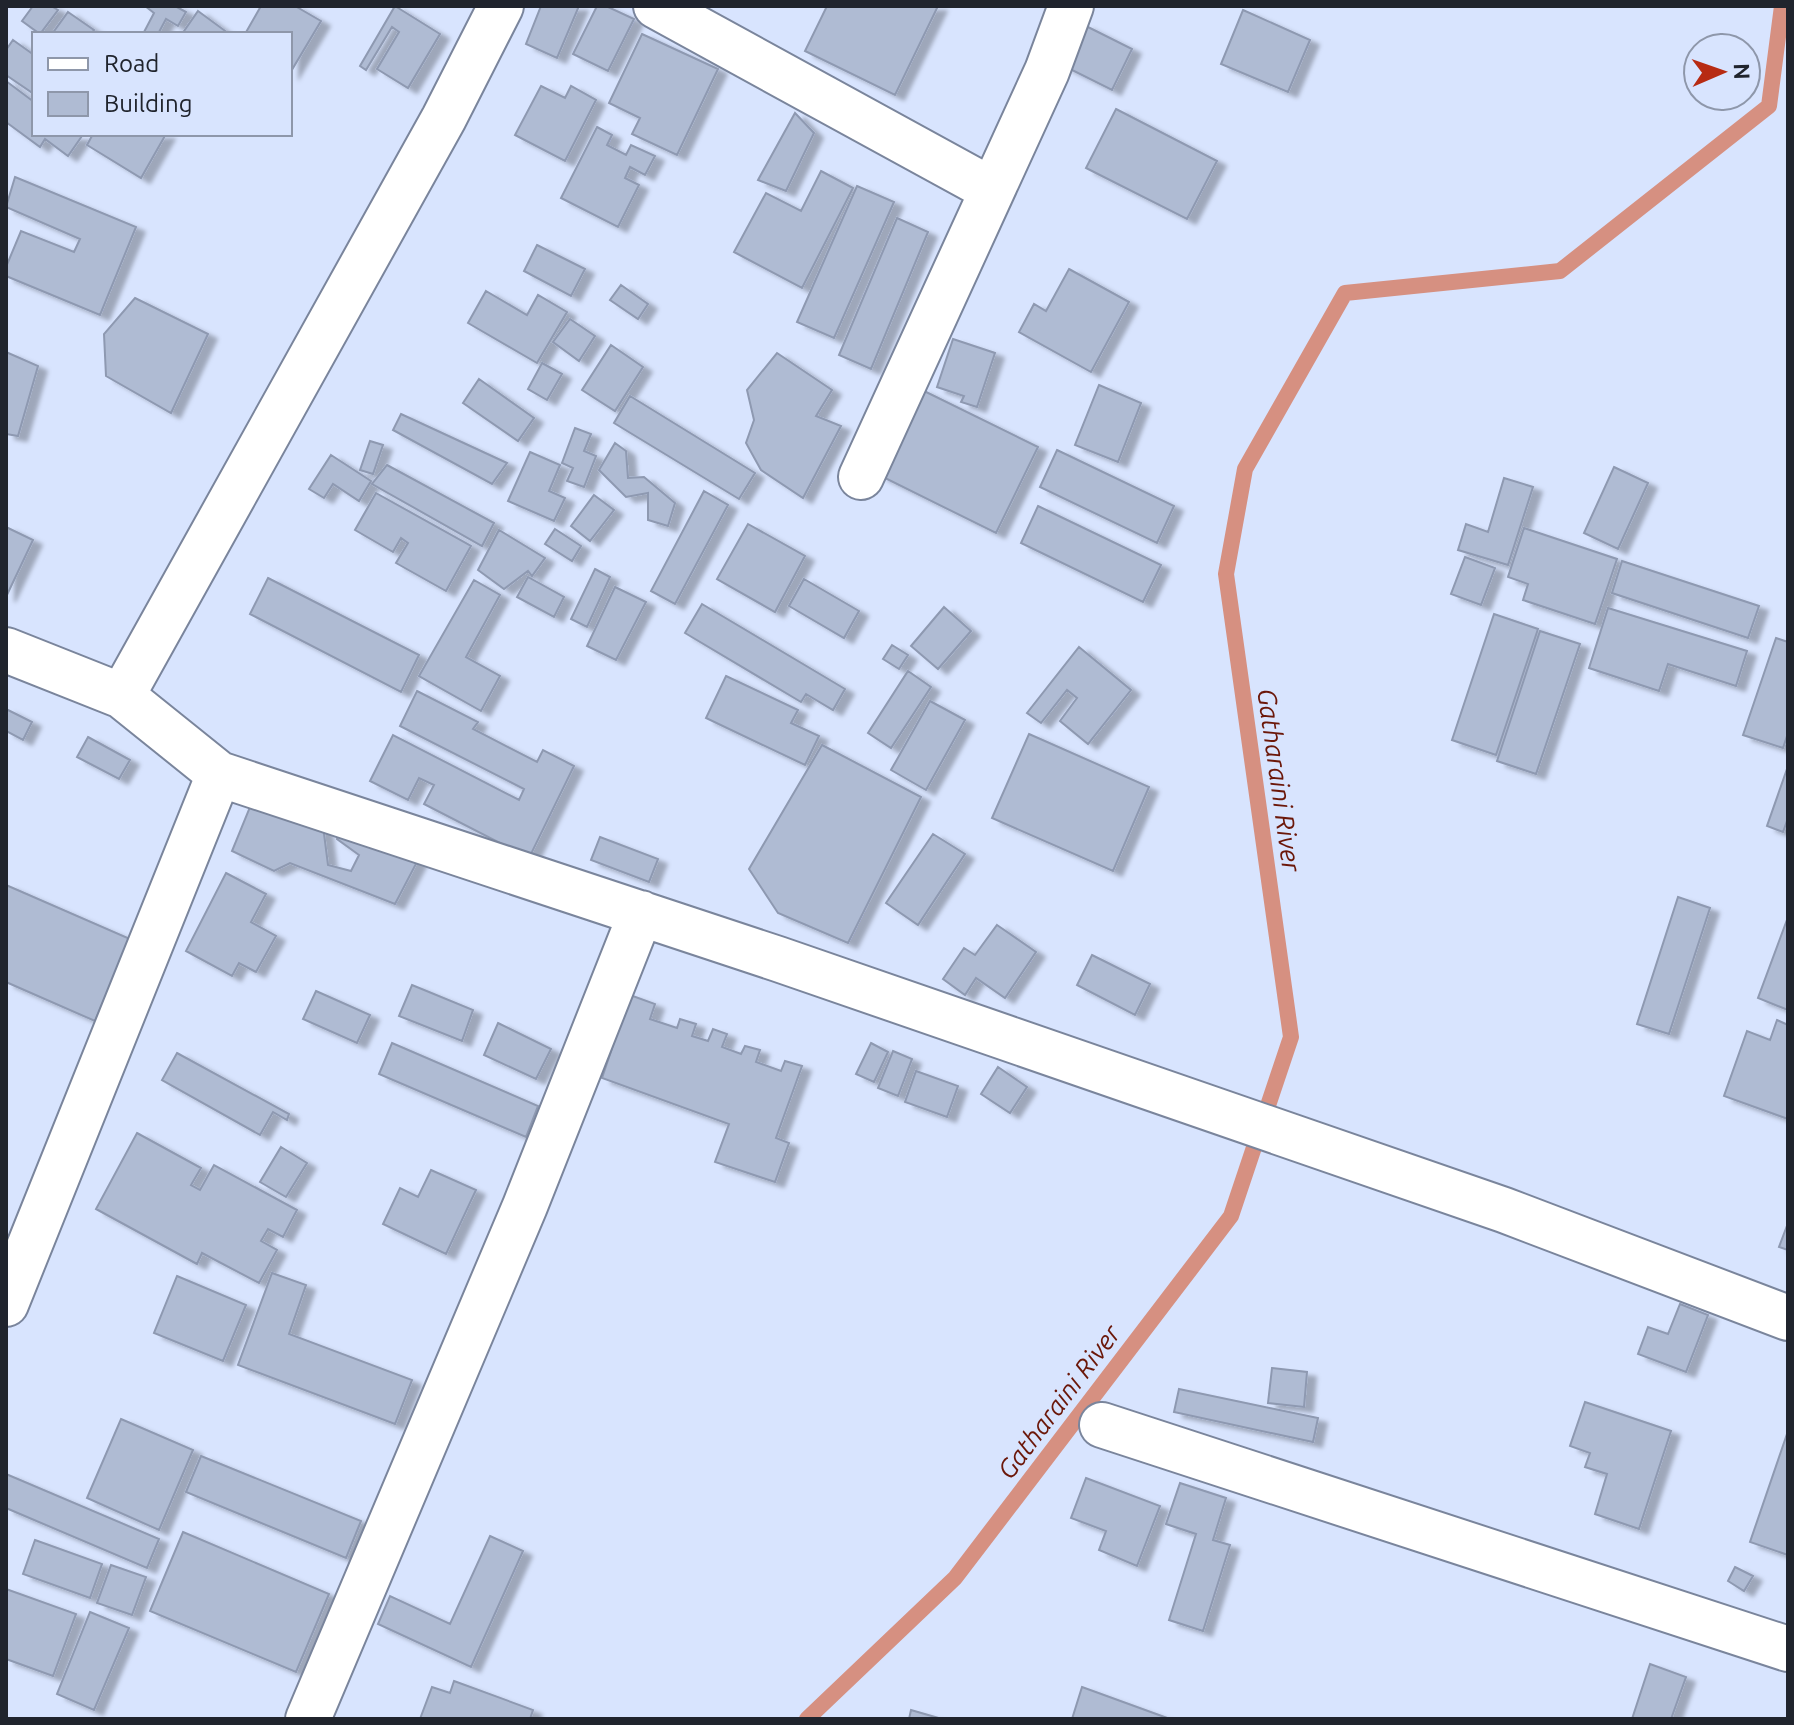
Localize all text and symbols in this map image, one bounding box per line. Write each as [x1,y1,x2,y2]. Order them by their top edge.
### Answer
legend [32,32,292,136]
north arrow [1682,32,1762,112]
text: Road [104,50,159,77]
text: N [1730,63,1755,80]
text: Building [104,90,192,117]
water label: Gatharaini River [1252,686,1307,875]
water label: Gatharaini River [991,1318,1126,1484]

